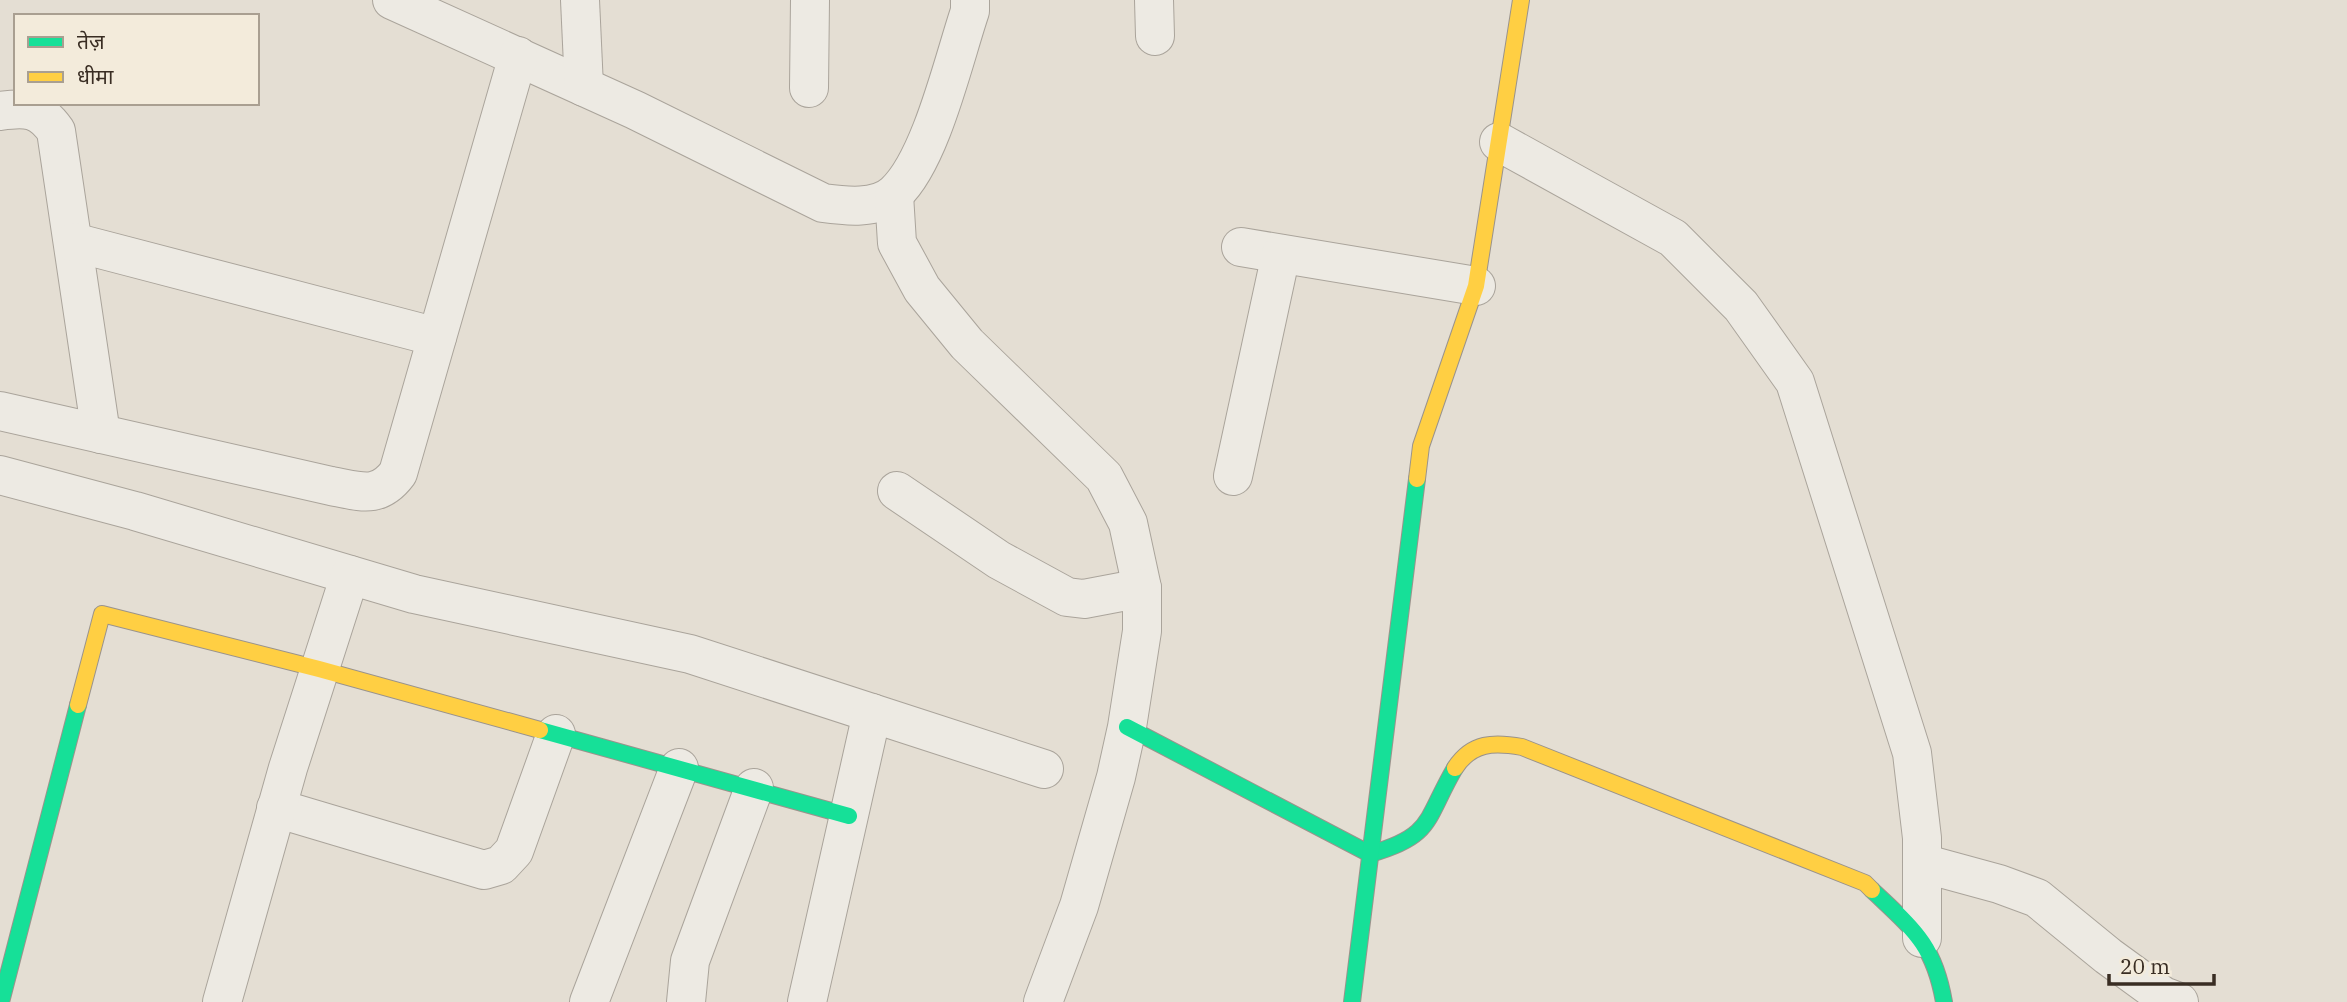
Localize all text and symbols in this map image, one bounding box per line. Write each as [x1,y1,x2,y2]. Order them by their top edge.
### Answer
legend [14,14,259,105]
text: तेज़ [77,27,105,55]
text: धीमा [77,62,114,90]
scale bar [2109,942,2214,986]
text: 20 m [2120,952,2170,980]

